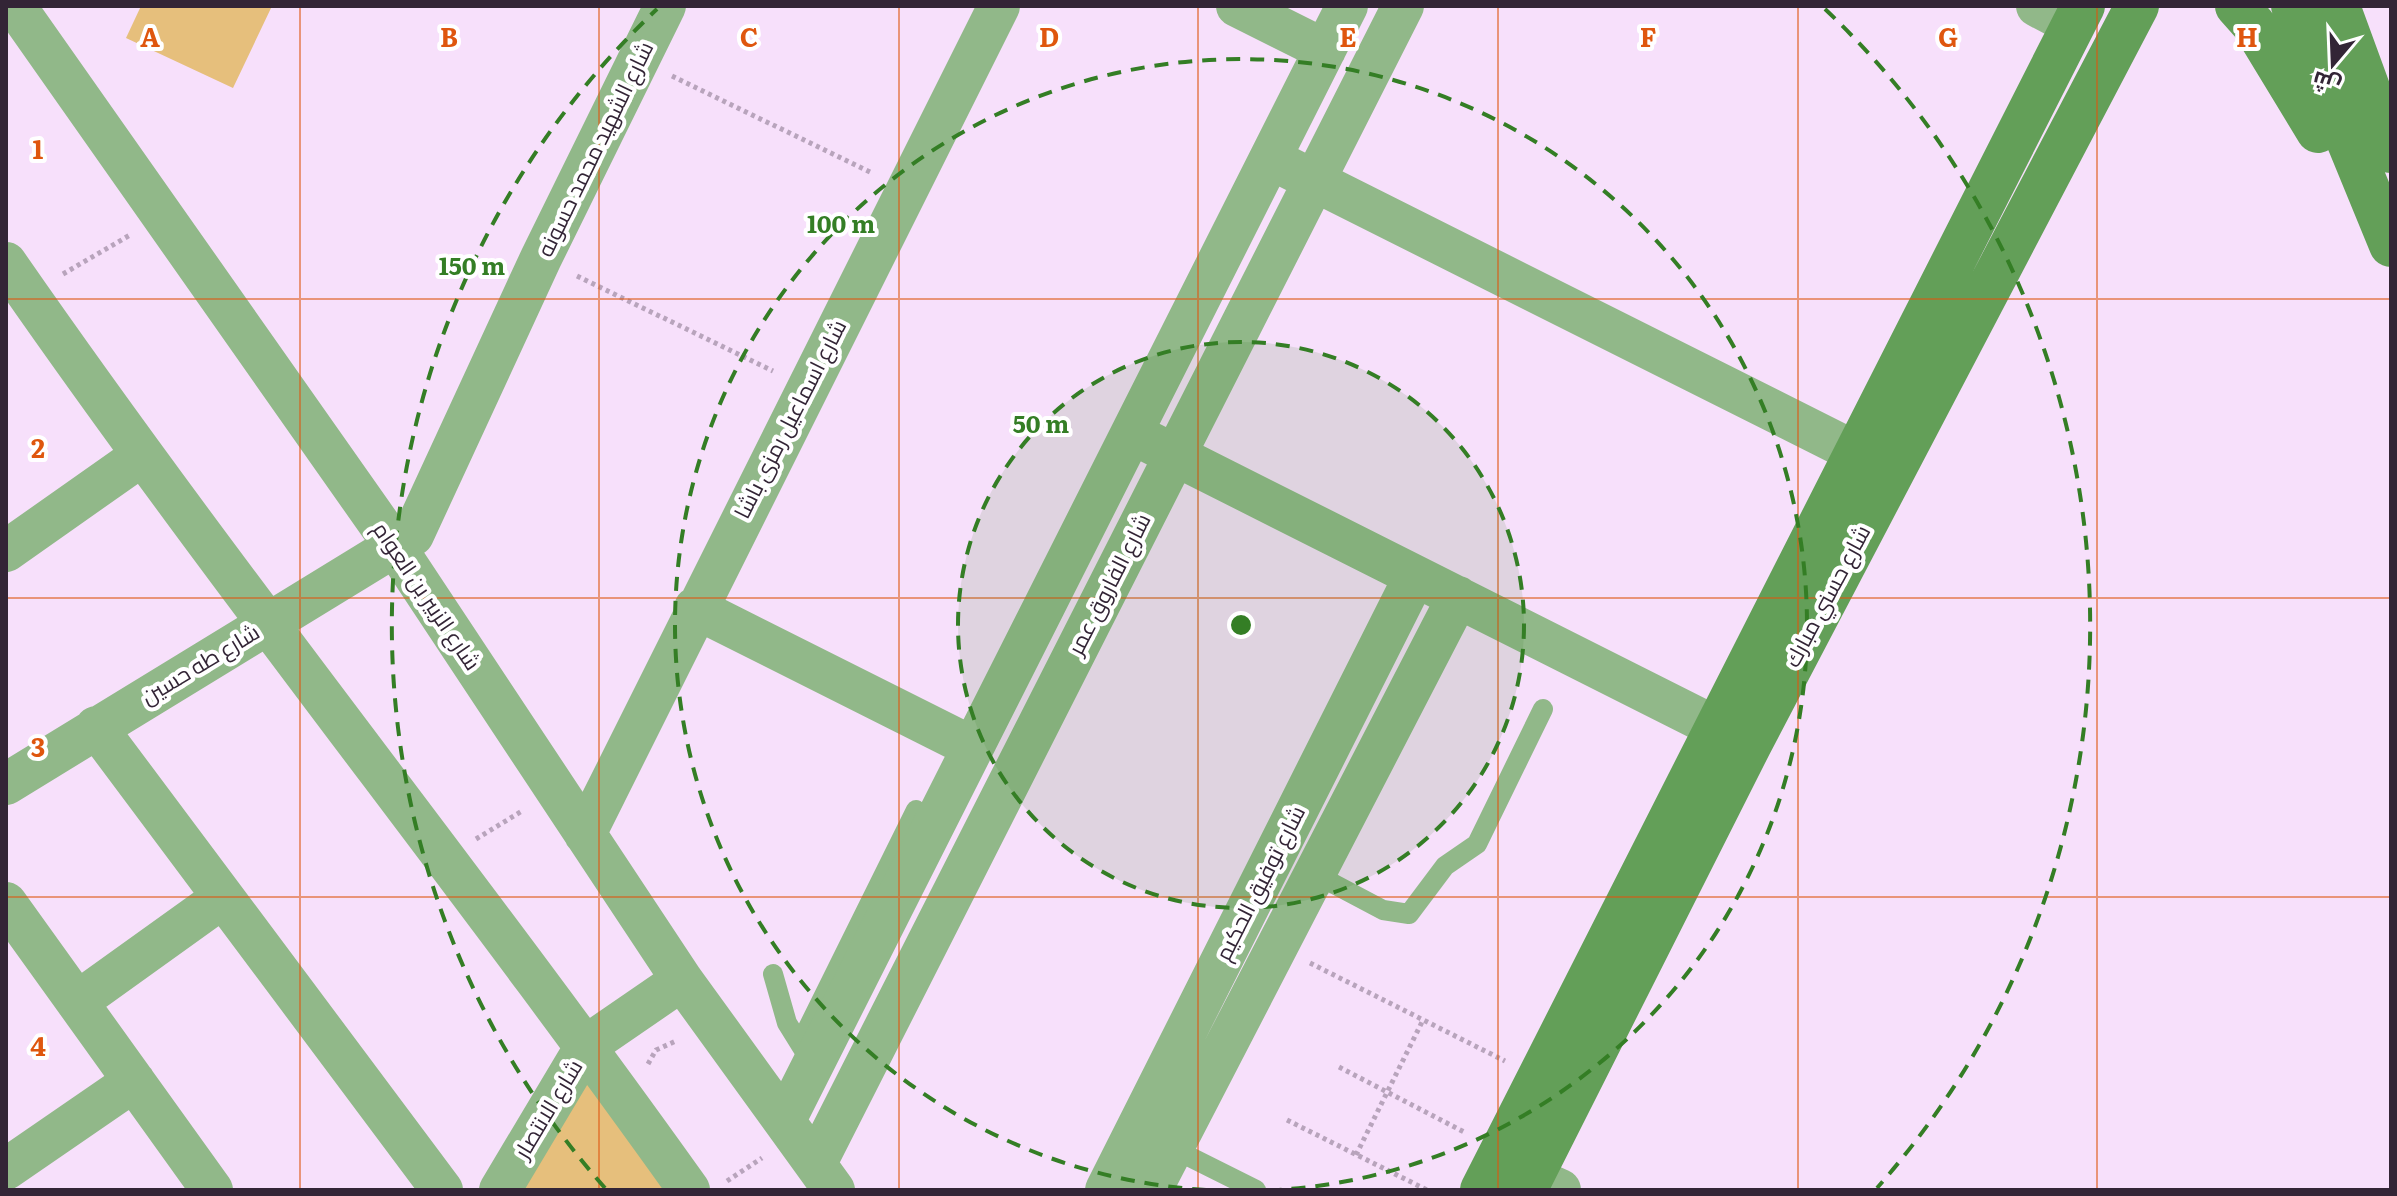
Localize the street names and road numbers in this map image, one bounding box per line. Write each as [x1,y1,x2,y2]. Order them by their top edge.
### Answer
street label: شارع الشهيد محمد حسونه [527,35,660,262]
street label: شارع اسماعيل رمزى باشا [724,313,853,524]
street label: شارع الفاروق عمر [1057,507,1158,662]
street label: شارع الزبير بن العوام [365,514,490,677]
street label: شارع حسني مبارك [1774,518,1879,673]
street label: شارع طه حسين [134,614,265,711]
street label: شارع توفيق الحكيم [1205,799,1313,966]
street label: شارع الانتصار [503,1052,589,1166]

